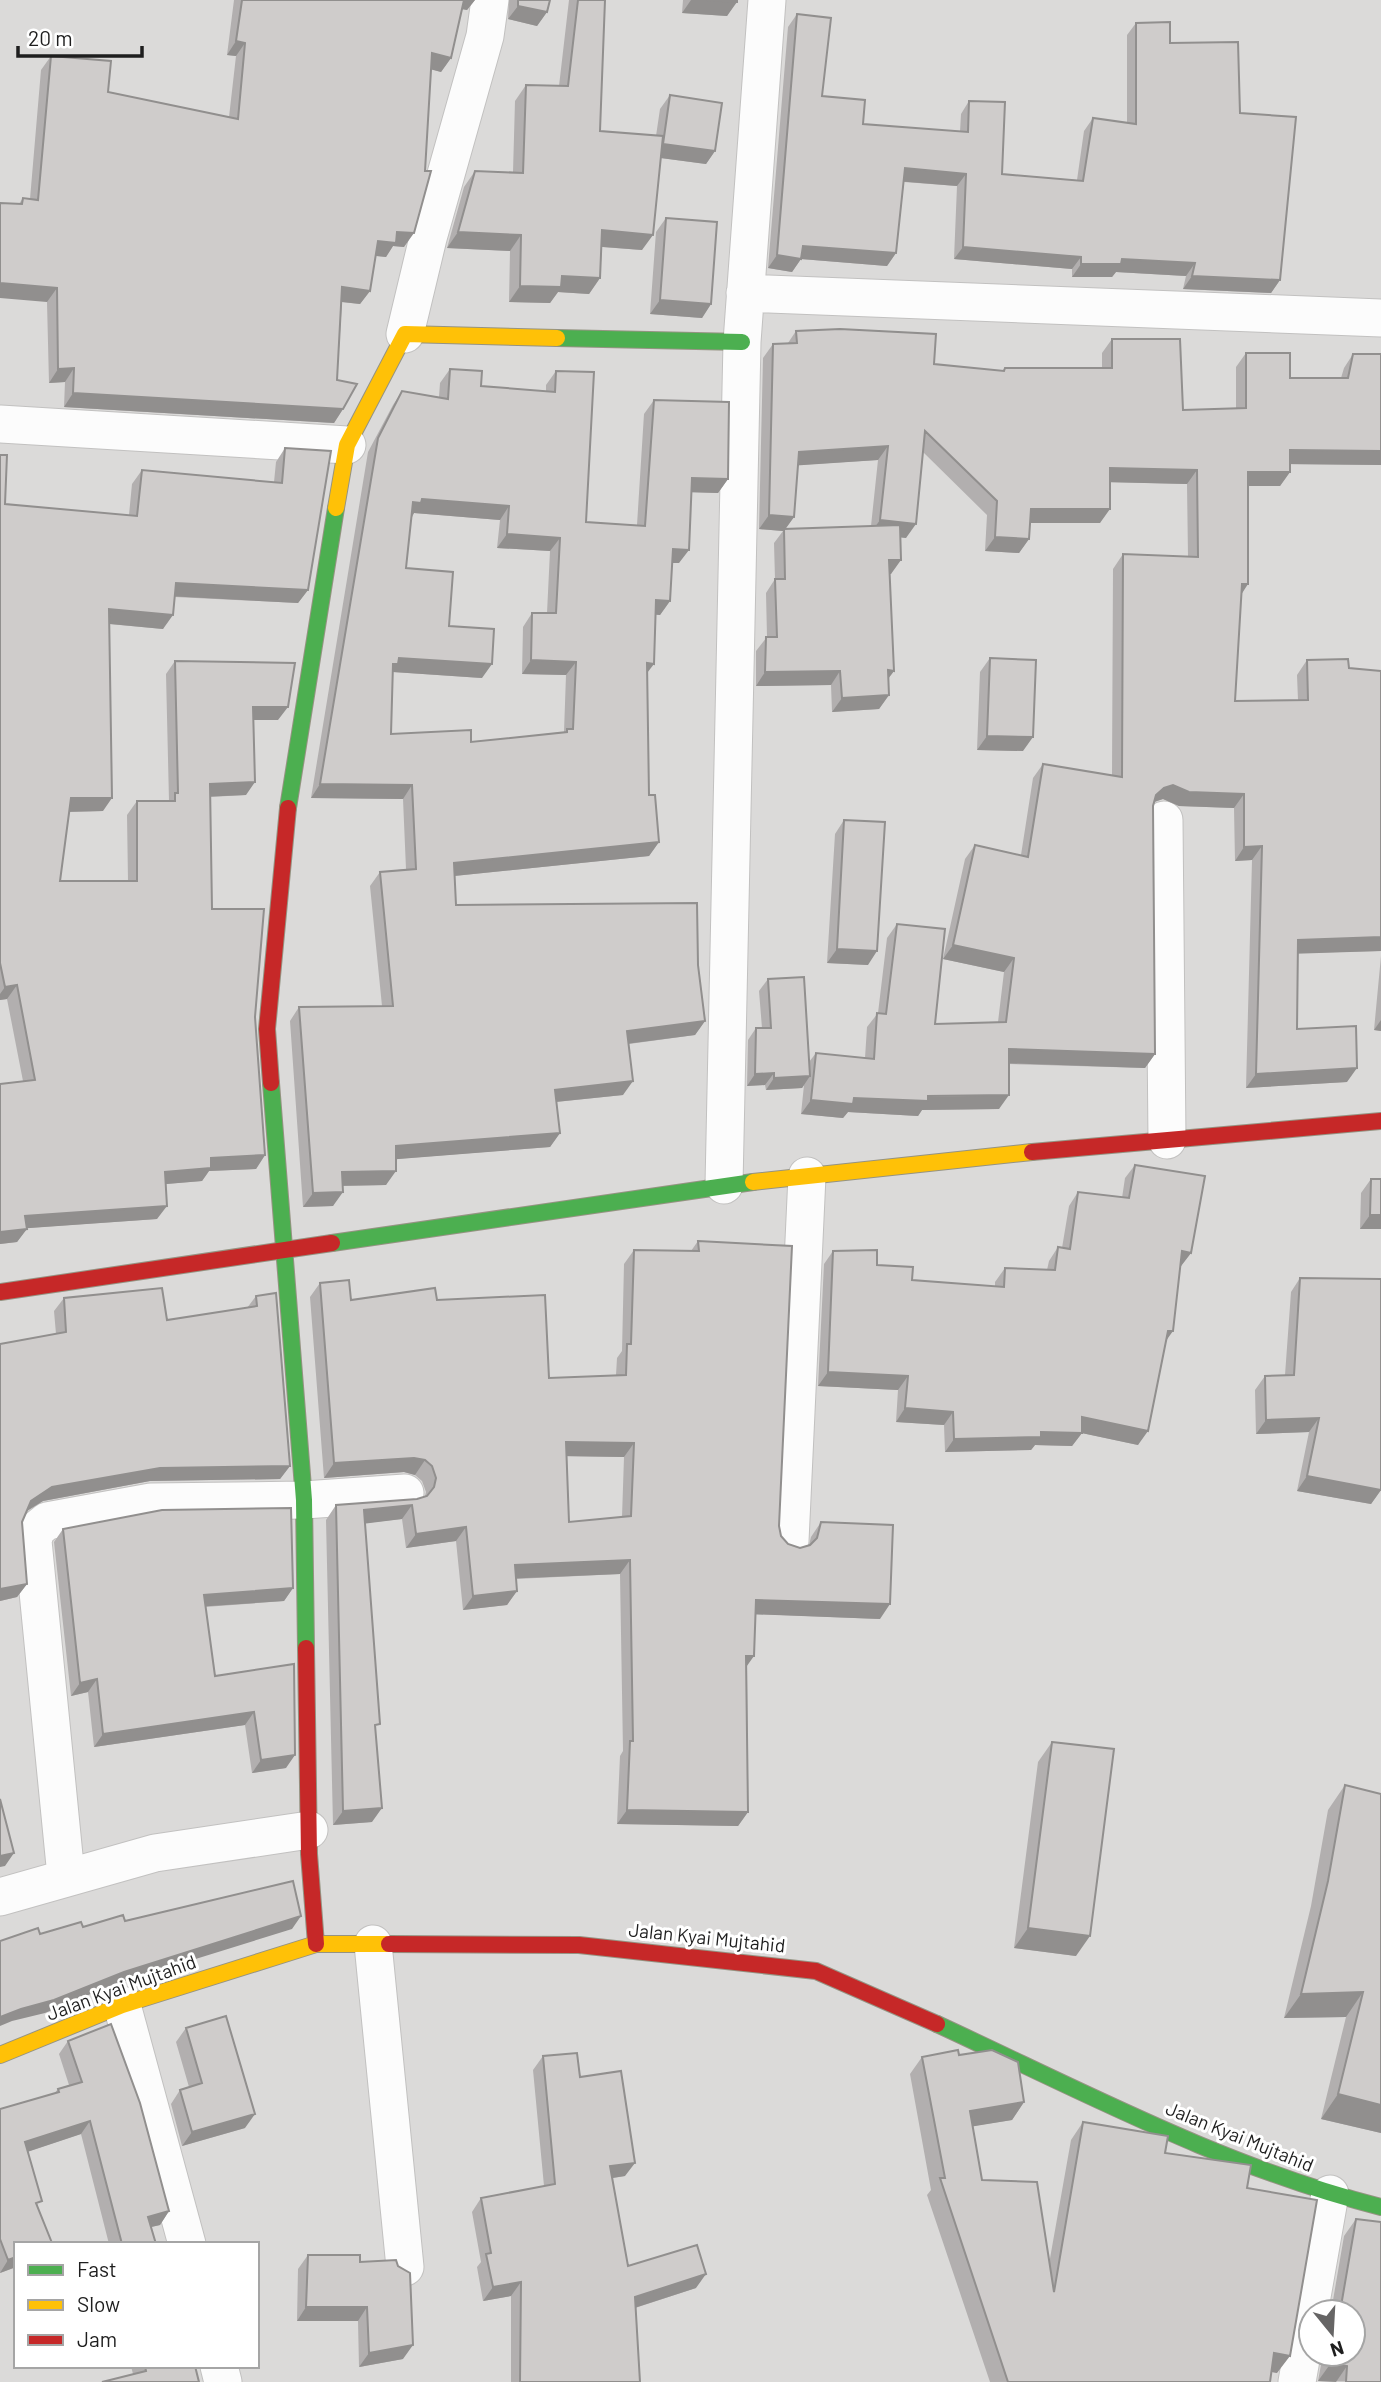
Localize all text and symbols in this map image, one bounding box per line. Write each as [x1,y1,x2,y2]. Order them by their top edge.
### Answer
scale bar [18,14,142,58]
text: 20 m [28,25,73,50]
street label: Jalan Kyai Mujtahid [628,1917,786,1957]
street label: Jalan Kyai Mujtahid [43,1949,199,2025]
street label: Jalan Kyai Mujtahid [1163,2096,1317,2176]
legend [14,2242,259,2368]
text: Fast [77,2256,117,2281]
text: Slow [77,2291,120,2316]
north arrow [1297,2298,1367,2368]
text: Jam [77,2326,117,2351]
text: N [1328,2337,1347,2363]

